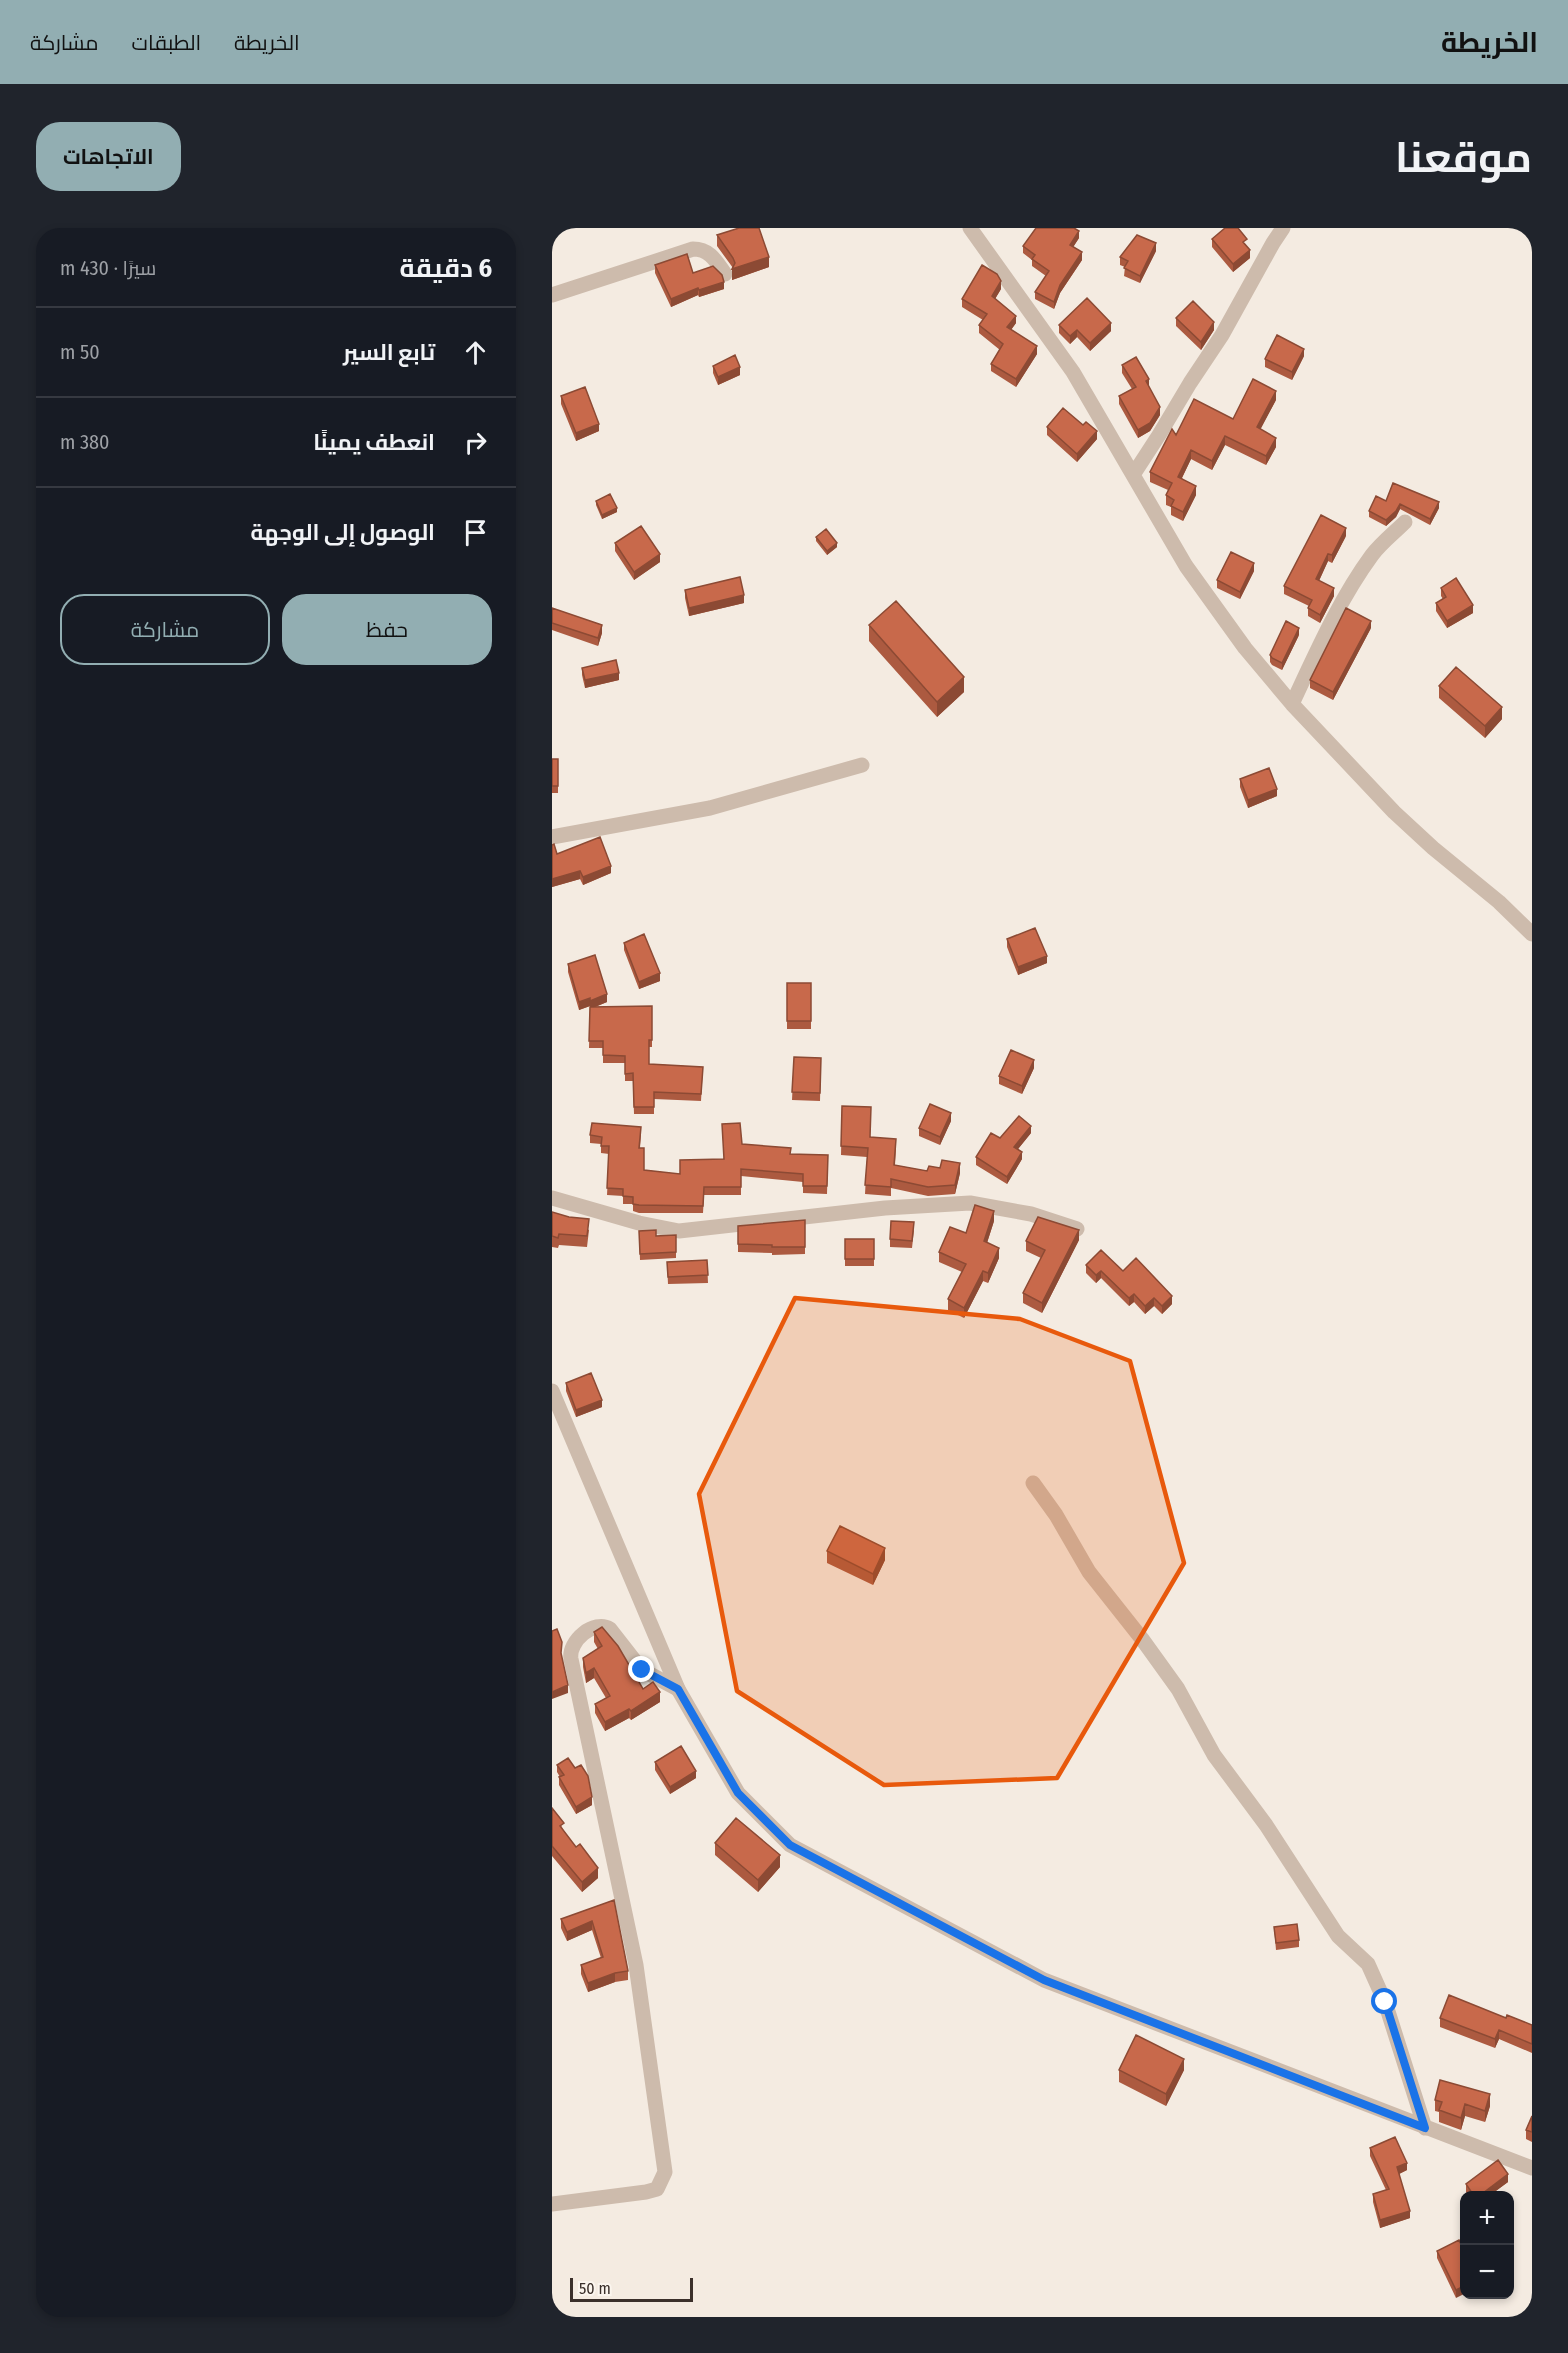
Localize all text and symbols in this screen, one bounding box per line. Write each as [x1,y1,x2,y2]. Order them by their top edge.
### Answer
text: الخريطة [1441,26,1538,59]
text: مشاركة [30,30,99,56]
text: الطبقات [132,30,201,56]
text: الخريطة [234,30,300,56]
button: الاتجاهات [36,122,181,191]
text: موقعنا [1395,133,1532,183]
text: 6 دقيقة [399,253,492,284]
text: سيرًا · 430 m [60,256,156,280]
icon: ahead [459,336,492,369]
text: تابع السير [343,339,435,366]
text: 50 m [60,340,100,364]
icon: right [459,426,492,459]
text: انعطف يمينًا [313,429,435,456]
text: 380 m [60,430,110,454]
icon: arrive [459,516,492,549]
text: الوصول إلى الوجهة [251,519,435,546]
button: مشاركة [60,594,270,665]
button: حفظ [282,594,492,665]
route end [628,1656,654,1682]
route start [1371,1988,1397,2014]
map controls [1460,2191,1514,2299]
button: + [1460,2191,1514,2245]
button: − [1460,2245,1514,2299]
scale bar [570,2275,693,2302]
text: 50 m [579,2279,611,2298]

